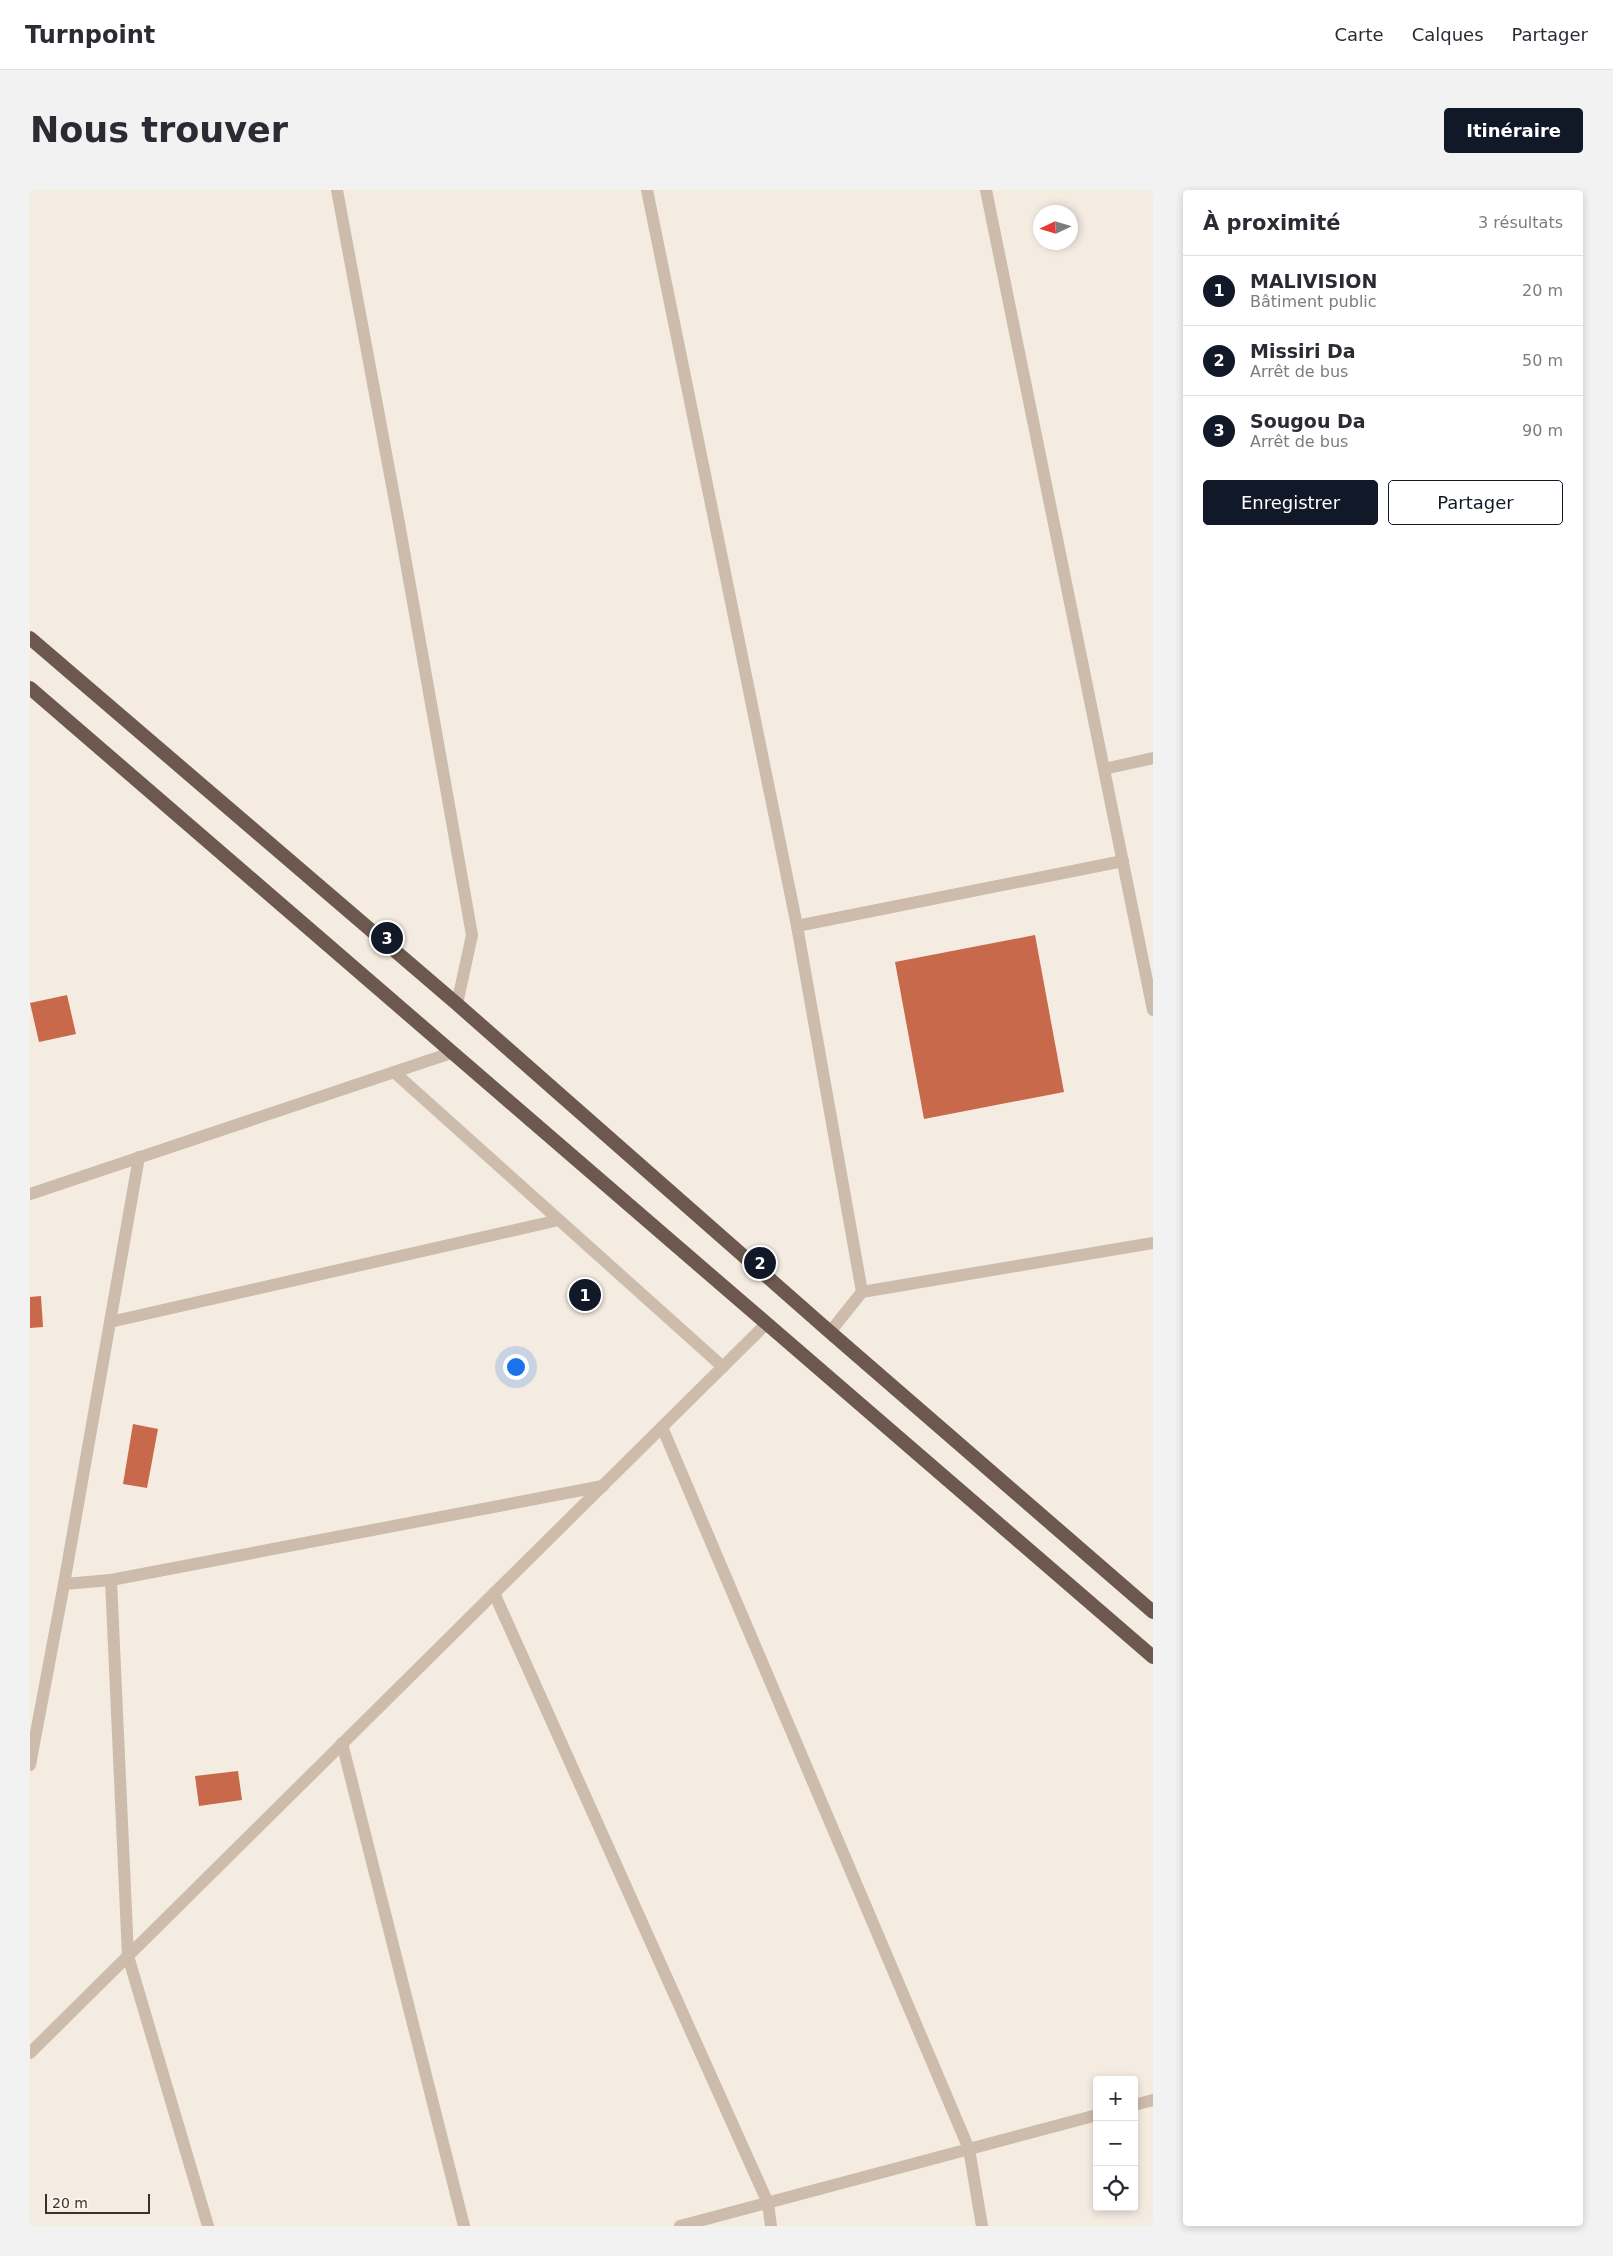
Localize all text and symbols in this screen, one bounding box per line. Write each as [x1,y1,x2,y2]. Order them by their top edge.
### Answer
text: Turnpoint [25,21,155,49]
text: Carte [1335,24,1384,45]
text: Calques [1412,24,1484,45]
text: Partager [1512,24,1588,45]
button: Itinéraire [1444,108,1583,153]
text: Nous trouver [30,110,288,150]
north arrow [1033,205,1078,250]
text: À proximité [1203,211,1340,235]
text: 3 résultats [1478,213,1563,232]
text: MALIVISION [1250,270,1377,292]
text: 1 [1213,281,1225,300]
text: 20 m [1522,281,1563,300]
text: Bâtiment public [1250,292,1377,311]
text: Missiri Da [1250,340,1356,362]
text: 2 [1213,351,1225,370]
text: 50 m [1522,351,1563,370]
text: Arrêt de bus [1250,362,1348,381]
text: Sougou Da [1250,410,1366,432]
text: 3 [1213,421,1225,440]
text: 90 m [1522,421,1563,440]
text: Arrêt de bus [1250,432,1348,451]
button: Enregistrer [1203,480,1378,525]
button: Partager [1388,480,1563,525]
pin: 3 [371,919,403,957]
pin: 2 [744,1244,776,1282]
pin: 1 [569,1276,601,1314]
your location [503,1354,529,1380]
map controls [1093,2076,1138,2211]
button: + [1093,2076,1138,2121]
button: − [1093,2121,1138,2166]
button: locate [1093,2166,1138,2211]
scale bar [45,2191,150,2214]
text: 20 m [52,2195,88,2211]

